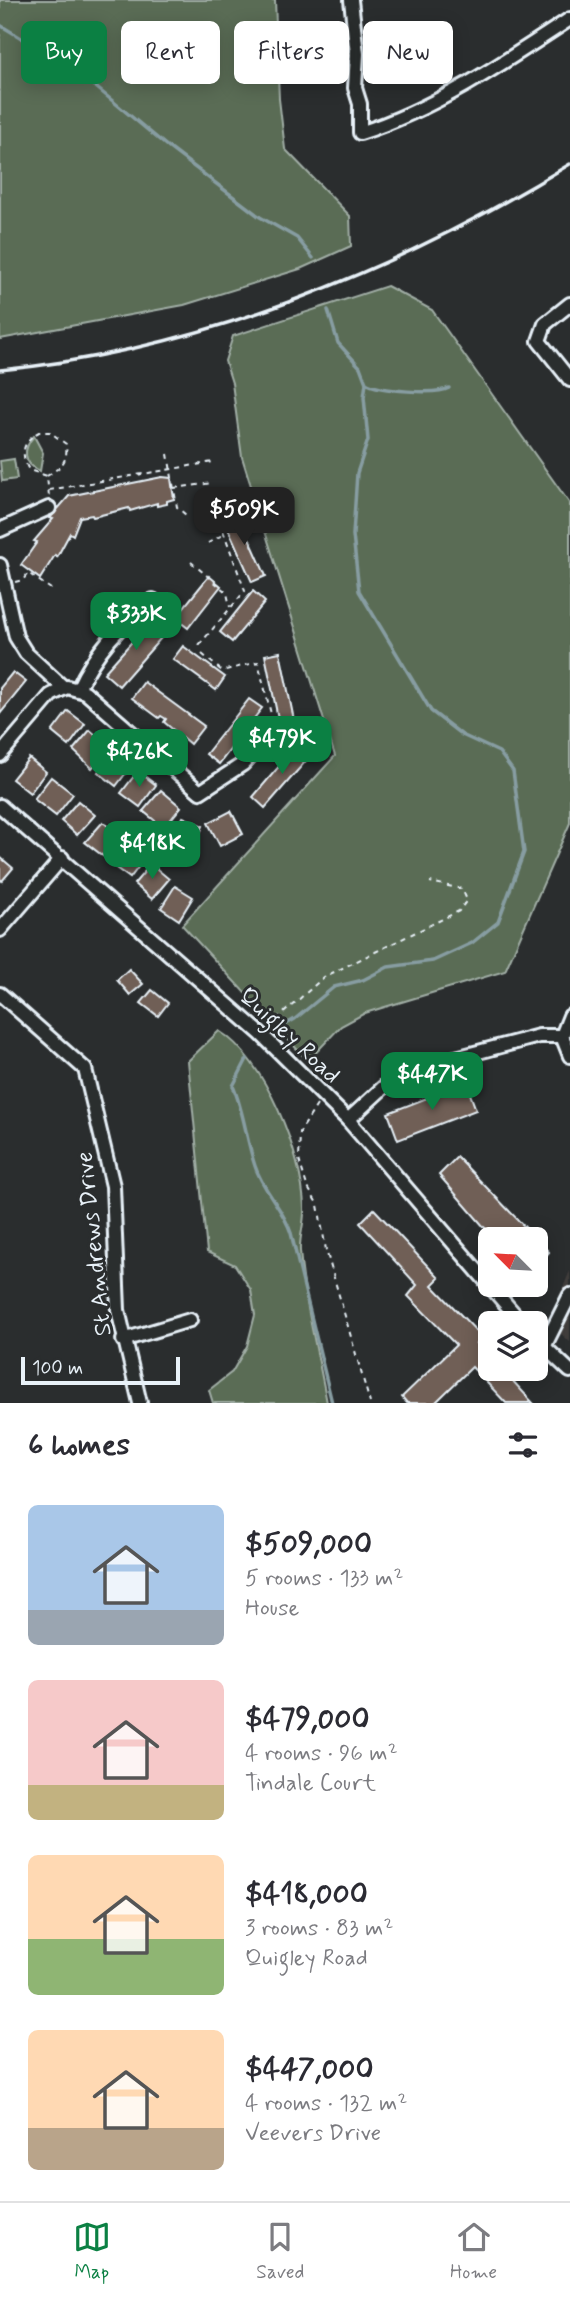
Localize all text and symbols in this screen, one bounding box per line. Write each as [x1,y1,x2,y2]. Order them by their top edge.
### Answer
chip: Buy [21,21,107,84]
chip: Rent [121,21,220,84]
chip: Filters [234,21,349,84]
chip: New [363,21,453,84]
pin: $509K [195,488,293,547]
text: $509K [210,495,278,525]
pin: $333K [87,592,185,652]
text: $333K [106,600,166,630]
pin: $479K [233,716,331,776]
text: $479K [249,724,315,754]
pin: $426K [90,730,188,789]
text: $426K [106,737,172,767]
pin: $418K [103,822,201,881]
text: $418K [119,829,185,859]
street label: Quigley Road [230,981,346,1093]
pin: $447K [383,1052,481,1112]
text: $447K [397,1060,467,1090]
street label: St Andrews Drive [69,1150,120,1338]
north arrow [478,1227,548,1297]
map controls [478,1227,548,1381]
button: layers [478,1311,548,1381]
scale bar [21,1354,180,1386]
text: 100 m [32,1356,83,1381]
text: 6 homes [28,1426,130,1465]
icon: filters [504,1426,542,1464]
text: $509,000 [245,1525,372,1564]
icon: home [84,1533,168,1617]
text: 5 rooms · 133 m² [245,1564,404,1594]
text: House [245,1594,299,1624]
text: $479,000 [245,1700,369,1739]
icon: home [84,1708,168,1792]
text: 4 rooms · 96 m² [245,1739,398,1769]
text: Tindale Court [245,1769,376,1799]
text: $418,000 [245,1875,368,1914]
icon: home [84,1883,168,1967]
text: 3 rooms · 83 m² [245,1914,393,1944]
text: Quigley Road [245,1944,368,1974]
text: $447,000 [245,2050,374,2089]
icon: home [84,2058,168,2142]
text: 4 rooms · 132 m² [245,2089,407,2119]
text: Veevers Drive [245,2119,381,2149]
tab: Map [73,2218,111,2285]
tab: Saved [256,2218,304,2285]
tab: Home [450,2218,497,2285]

